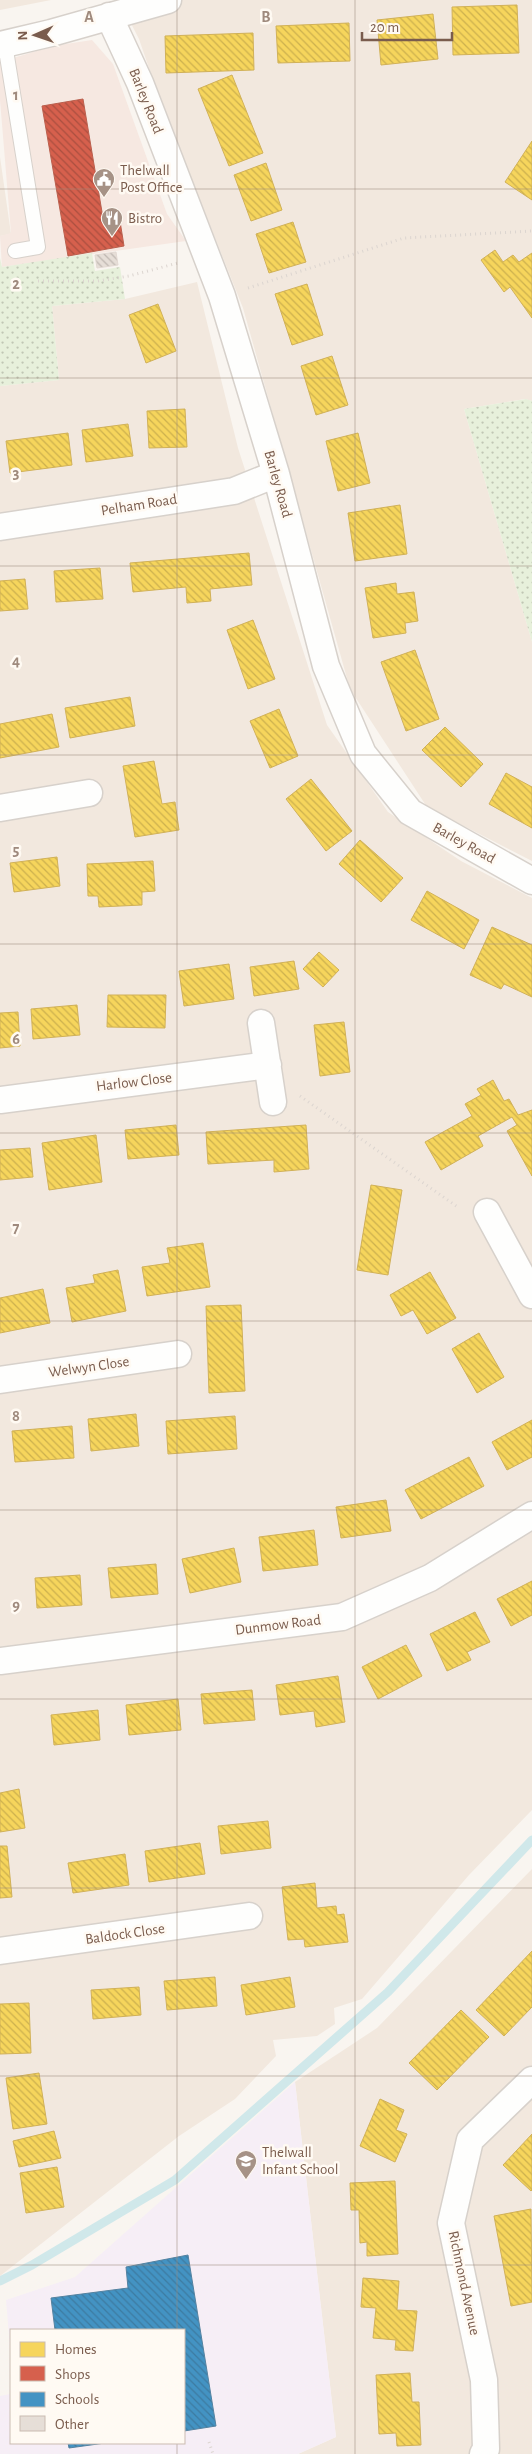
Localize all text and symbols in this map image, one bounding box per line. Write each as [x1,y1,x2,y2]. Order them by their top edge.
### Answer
text: A [84,9,94,25]
text: B [261,9,271,25]
north arrow [10,10,60,60]
scale bar [362,10,452,42]
text: 20 m [370,20,399,35]
text: N [16,30,30,41]
street label: Barley Road [126,66,166,136]
text: 1 [13,87,19,103]
place label: Thelwall Post Office [120,163,183,195]
public building icon: Thelwall Post Office [92,167,116,198]
restaurant icon: Bistro [100,206,124,237]
place label: Bistro [128,211,162,226]
text: 2 [12,276,20,292]
street label: Barley Road [261,449,295,519]
text: 3 [13,465,20,481]
street label: Pelham Road [100,492,178,518]
text: 4 [12,653,20,669]
street label: Barley Road [430,820,498,866]
text: 5 [13,842,20,858]
text: 6 [12,1031,20,1047]
street label: Harlow Close [95,1070,173,1094]
text: 7 [13,1220,20,1236]
street label: Welwyn Close [48,1354,130,1380]
text: 8 [12,1408,20,1424]
text: 9 [12,1597,20,1613]
street label: Dunmow Road [234,1612,322,1638]
street label: Baldock Close [84,1921,166,1947]
place label: Thelwall Infant School [262,2145,338,2177]
school or university icon: Thelwall Infant School [234,2149,258,2180]
street label: Richmond Avenue [446,2229,482,2337]
legend [10,2329,185,2444]
text: Homes [55,2342,97,2357]
text: Shops [55,2367,90,2382]
text: Schools [55,2392,99,2407]
text: Other [55,2417,89,2432]

